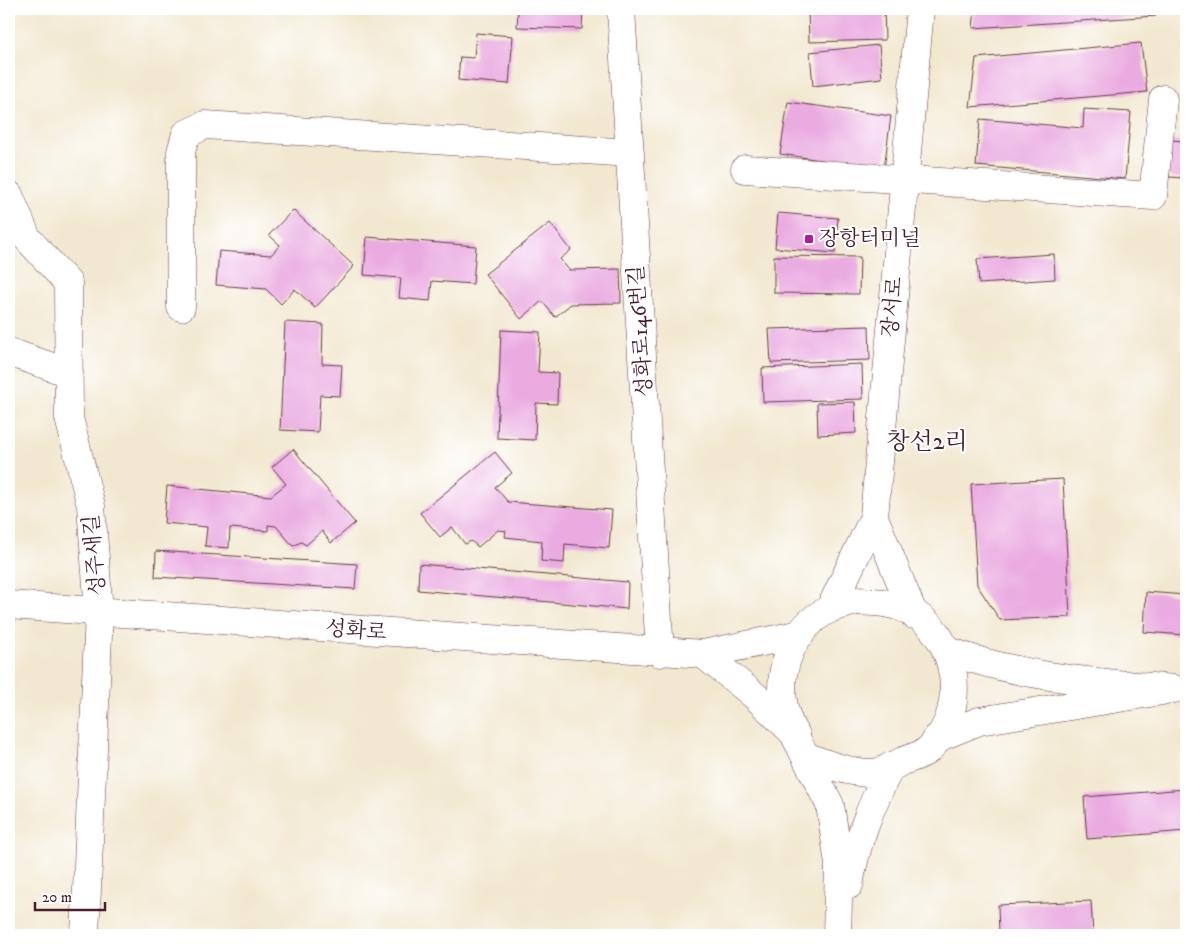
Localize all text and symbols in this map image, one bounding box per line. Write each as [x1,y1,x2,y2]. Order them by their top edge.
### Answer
place label: 장항터미널 [819,226,920,252]
marker: 장항터미널 [803,233,815,245]
street label: 성화로146번길 [623,264,659,398]
street label: 장서로 [877,276,909,338]
district label: 창선2리 [886,427,968,457]
street label: 성주새길 [79,513,111,597]
street label: 성화로 [325,616,387,646]
scale bar [35,879,105,911]
text: 20 m [42,888,72,907]

